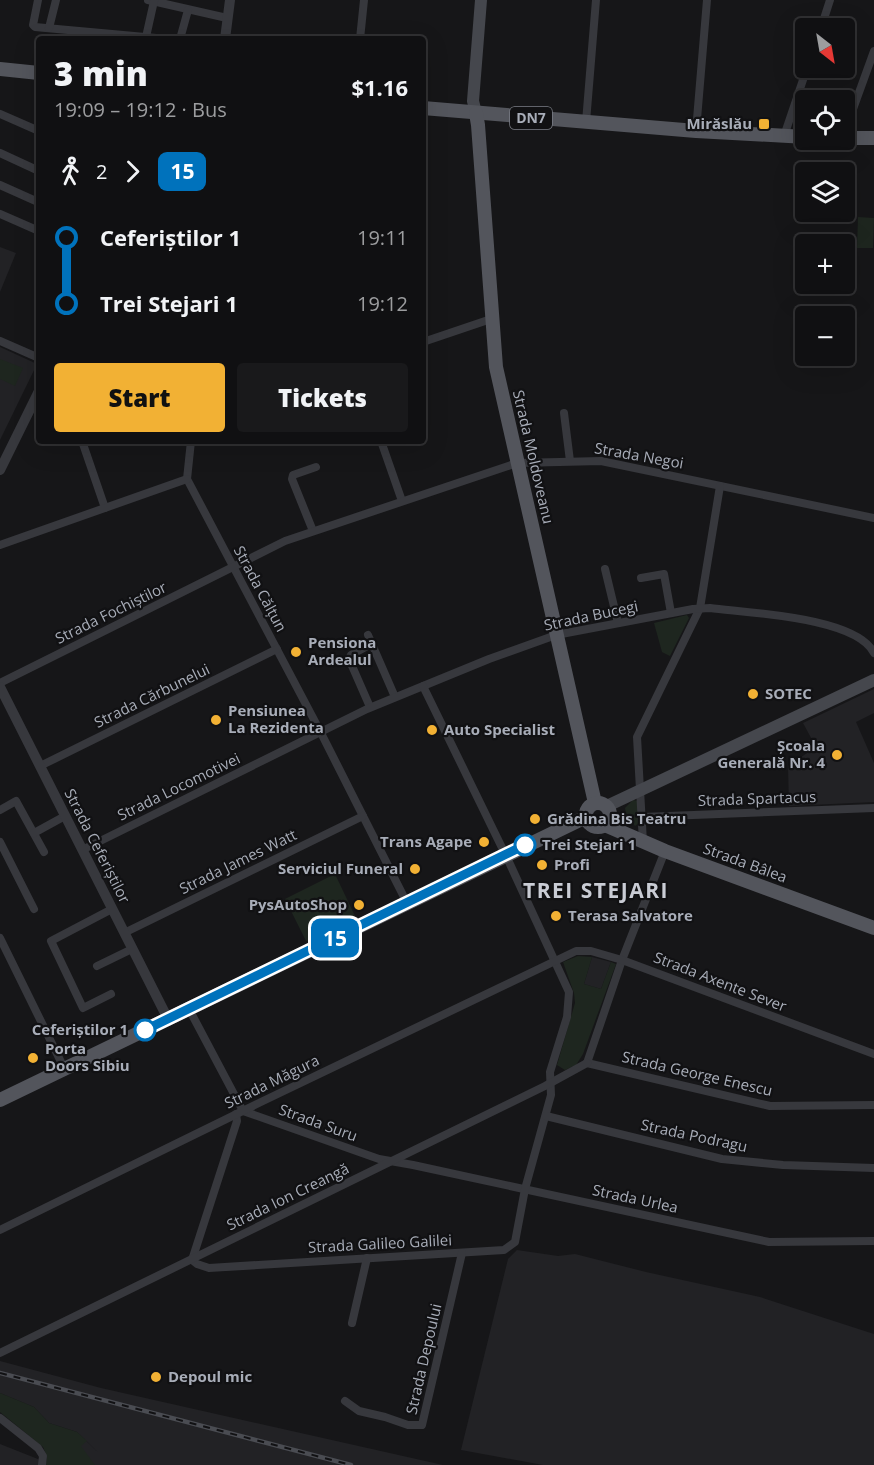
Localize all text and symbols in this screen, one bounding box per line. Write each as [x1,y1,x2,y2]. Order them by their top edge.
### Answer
north arrow [795,18,855,78]
map controls [795,18,855,366]
text: 3 min [54,51,148,96]
text: $1.16 [351,72,408,102]
button: locate [795,90,855,150]
text: 19:09 – 19:12 · Bus [54,96,227,123]
road number: DN7 [510,107,552,129]
place label: Mirăslău [686,113,752,133]
marker: Mirăslău [757,117,771,131]
icon: walk [54,155,87,188]
icon: forward [116,155,149,188]
text: 15 [170,157,194,185]
text: 2 [96,158,107,185]
button: layers [795,162,855,222]
text: Ceferiștilor 1 [100,222,241,252]
text: 19:11 [357,224,408,251]
button: + [795,234,855,294]
text: Trei Stejari 1 [100,288,238,318]
text: 19:12 [357,290,408,317]
button: − [795,306,855,366]
button: Start [54,363,225,432]
button: Tickets [237,363,408,432]
street label: Strada Moldoveanu [509,388,559,526]
street label: Strada Negoi [593,437,685,473]
street label: Strada Călțun [230,542,292,635]
street label: Strada Fochiștilor [52,576,170,648]
street label: Strada Bucegi [542,595,640,635]
place label: Pensiona Ardealul [308,632,376,669]
marker: Pensiona Ardealul [289,645,303,659]
street label: Strada Cărbunelui [90,658,213,732]
place label: SOTEC [765,683,812,703]
marker: SOTEC [746,687,760,701]
place label: Pensiunea La Rezidenta [228,700,324,737]
marker: Pensiunea La Rezidenta [209,713,223,727]
place label: Auto Specialist [444,719,555,739]
marker: Auto Specialist [425,723,439,737]
place label: Școala Generală Nr. 4 [717,735,825,772]
street label: Strada Locomotivei [114,748,243,825]
marker: Școala Generală Nr. 4 [830,748,844,762]
street label: Strada Ceferiștilor [60,785,135,906]
street label: Strada Spartacus [697,786,817,810]
place label: Grădina Bis Teatru [547,808,686,828]
marker: Grădina Bis Teatru [528,812,542,826]
street label: Strada James Watt [176,824,299,898]
place label: Trans Agape [380,831,472,851]
marker: Trei Stejari 1 [514,834,536,856]
place label: Trei Stejari 1 [542,834,636,854]
marker: Trans Agape [477,835,491,849]
street label: Strada Bâlea [701,838,790,887]
place label: Profi [554,854,590,874]
place label: Serviciul Funeral [278,858,403,878]
marker: Profi [535,858,549,872]
marker: Serviciul Funeral [408,862,422,876]
district label: TREI STEJARI [523,876,669,904]
place label: PysAutoShop [249,894,347,914]
marker: PysAutoShop [352,898,366,912]
place label: Terasa Salvatore [568,905,693,925]
marker: Terasa Salvatore [549,909,563,923]
line badge: 15 [308,918,362,958]
text: 15 [323,924,347,952]
street label: Strada Axente Sever [651,947,790,1016]
place label: Ceferiștilor 1 [32,1019,128,1039]
marker: Ceferiștilor 1 [134,1019,156,1041]
place label: Porta Doors Sibiu [45,1038,130,1075]
street label: Strada George Enescu [620,1046,774,1100]
street label: Strada Măgura [221,1050,322,1113]
marker: Porta Doors Sibiu [26,1051,40,1065]
street label: Strada Suru [276,1099,360,1146]
street label: Strada Podragu [639,1114,749,1156]
street label: Strada Ion Creangă [223,1158,352,1234]
street label: Strada Urlea [591,1179,680,1217]
street label: Strada Galileo Galilei [307,1229,452,1257]
street label: Strada Depoului [401,1302,445,1416]
place label: Depoul mic [168,1366,252,1386]
marker: Depoul mic [149,1370,163,1384]

